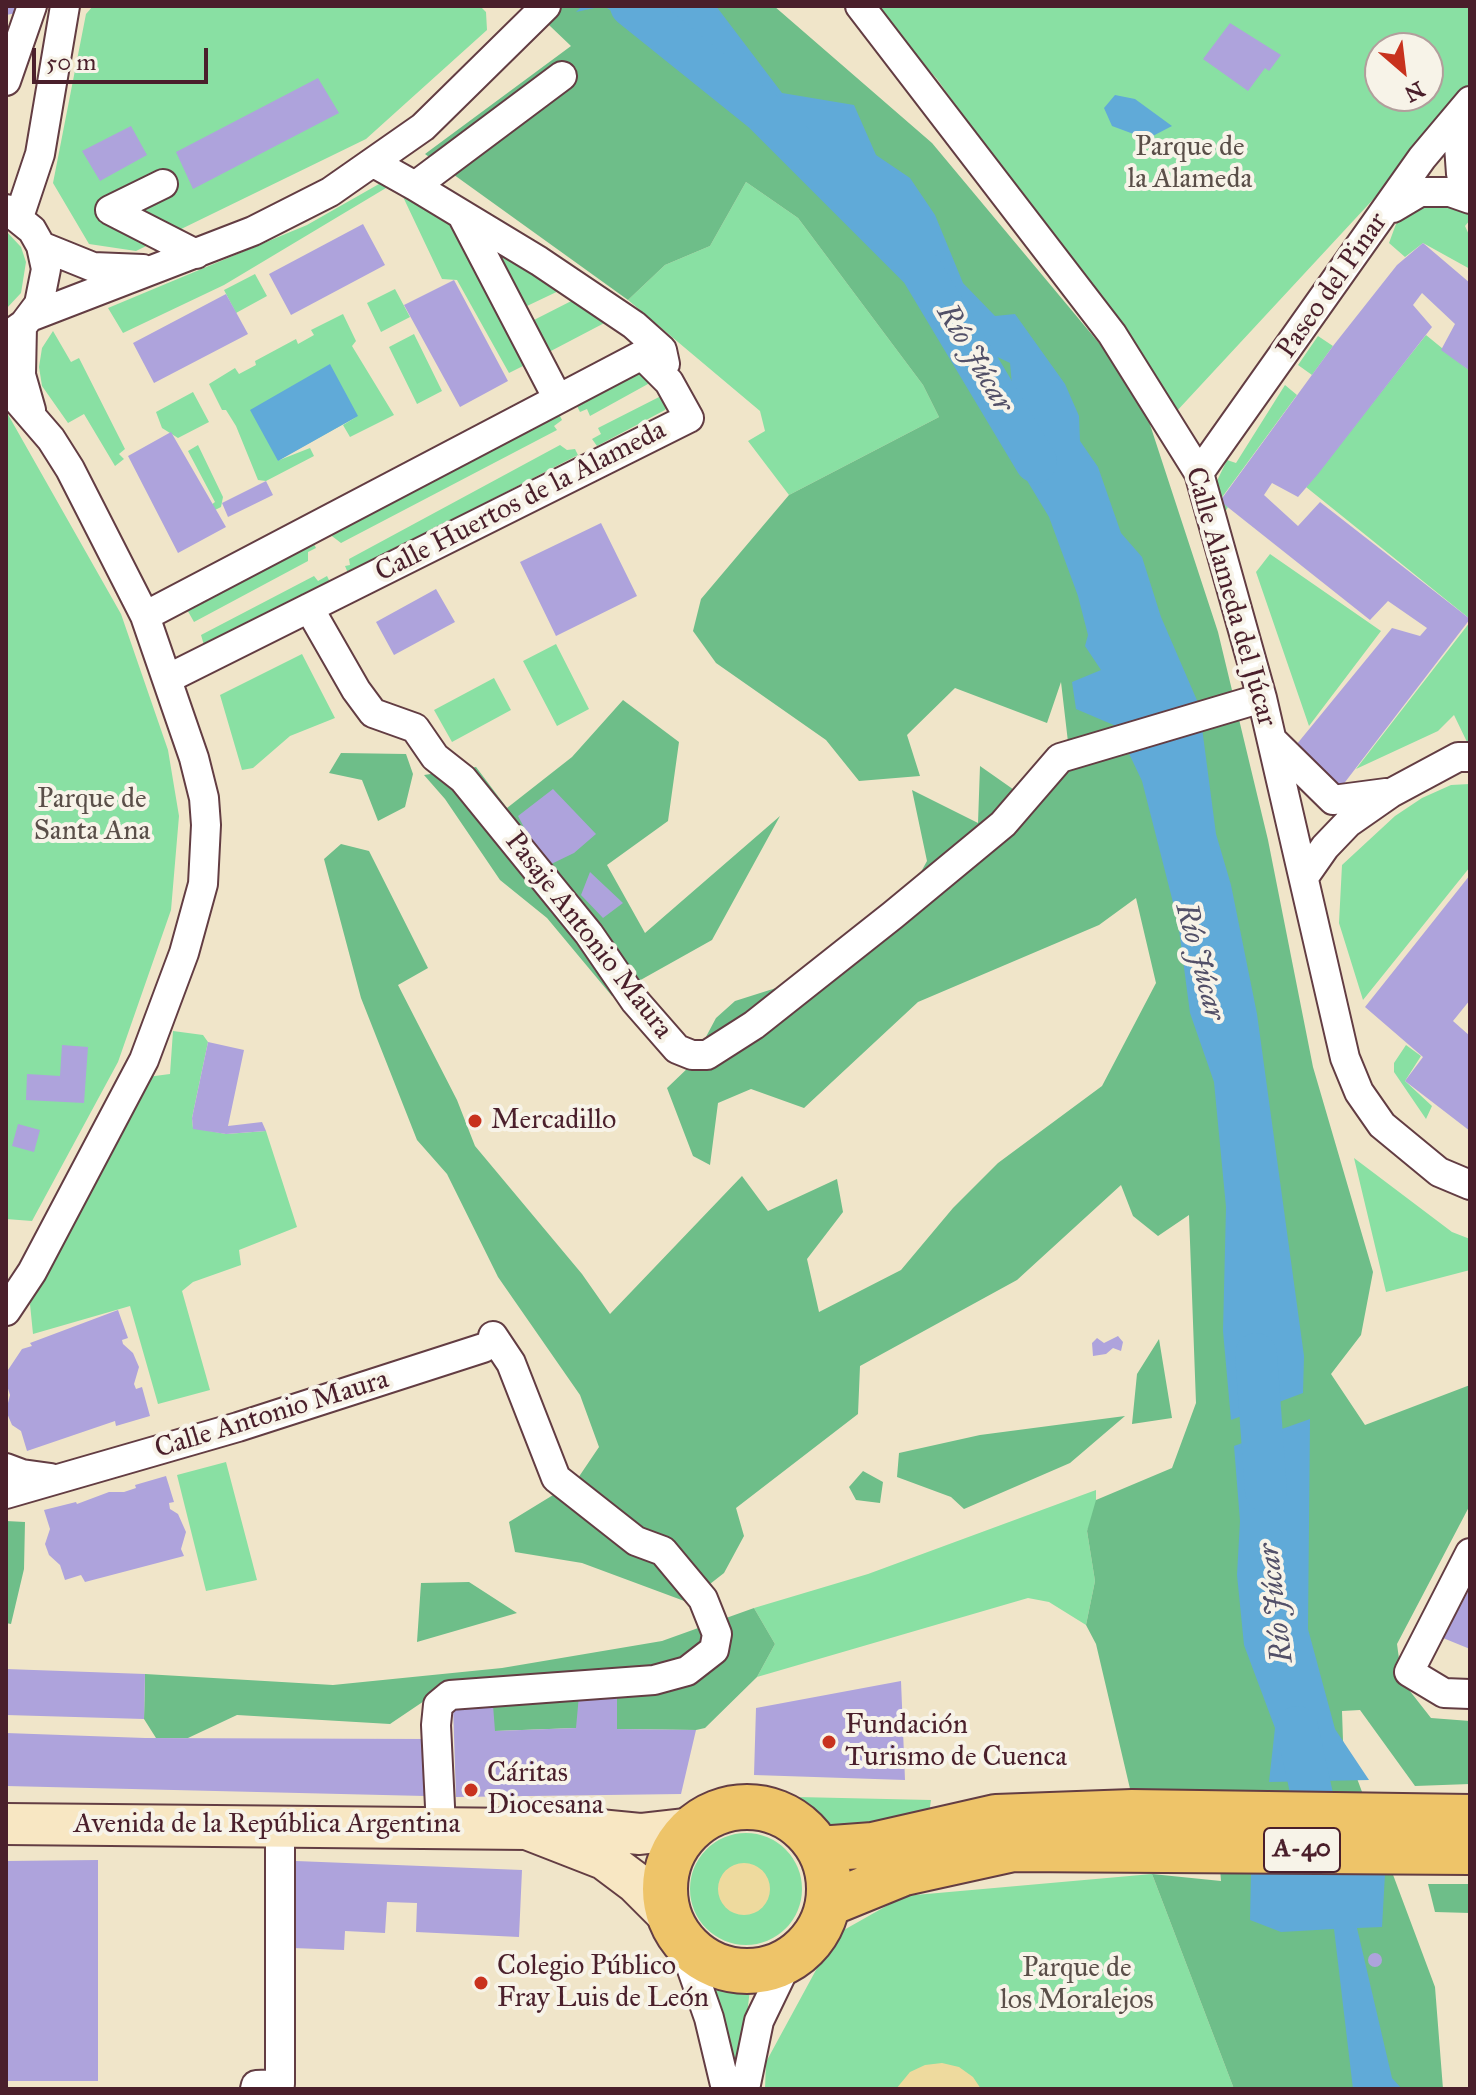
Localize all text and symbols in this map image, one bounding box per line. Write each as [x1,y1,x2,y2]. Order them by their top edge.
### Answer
scale bar [36,32,212,82]
north arrow [1364,32,1444,112]
text: 50 m [46,47,96,77]
text: N [1400,76,1429,108]
park label: Parque de la Alameda [1128,131,1252,197]
street label: Paseo del Pinar [1270,207,1396,365]
water label: Río Júcar [928,298,1020,420]
street label: Calle Huertos de la Alameda [370,414,672,590]
street label: Calle Alameda del Júcar [1177,464,1283,730]
park label: Parque de Santa Ana [34,783,150,849]
street label: Pasaje Antonio Maura [497,826,679,1046]
water label: Río Júcar [1166,899,1232,1025]
place label: Mercadillo [491,1104,616,1138]
marker: Mercadillo [466,1112,484,1130]
street label: Calle Antonio Maura [151,1363,393,1467]
water label: Río Júcar [1252,1541,1302,1665]
place label: Fundación Turismo de Cuenca [845,1709,1067,1775]
marker: Fundación Turismo de Cuenca [820,1733,838,1751]
place label: Cáritas Diocesana [487,1757,603,1823]
marker: Cáritas Diocesana [462,1781,480,1799]
street label: Avenida de la República Argentina [74,1808,460,1842]
road number: A-40 [1264,1828,1340,1872]
place label: Colegio Público Fray Luis de León [497,1950,709,2016]
park label: Parque de los Moralejos [1000,1952,1154,2018]
marker: Colegio Público Fray Luis de León [472,1974,490,1992]

